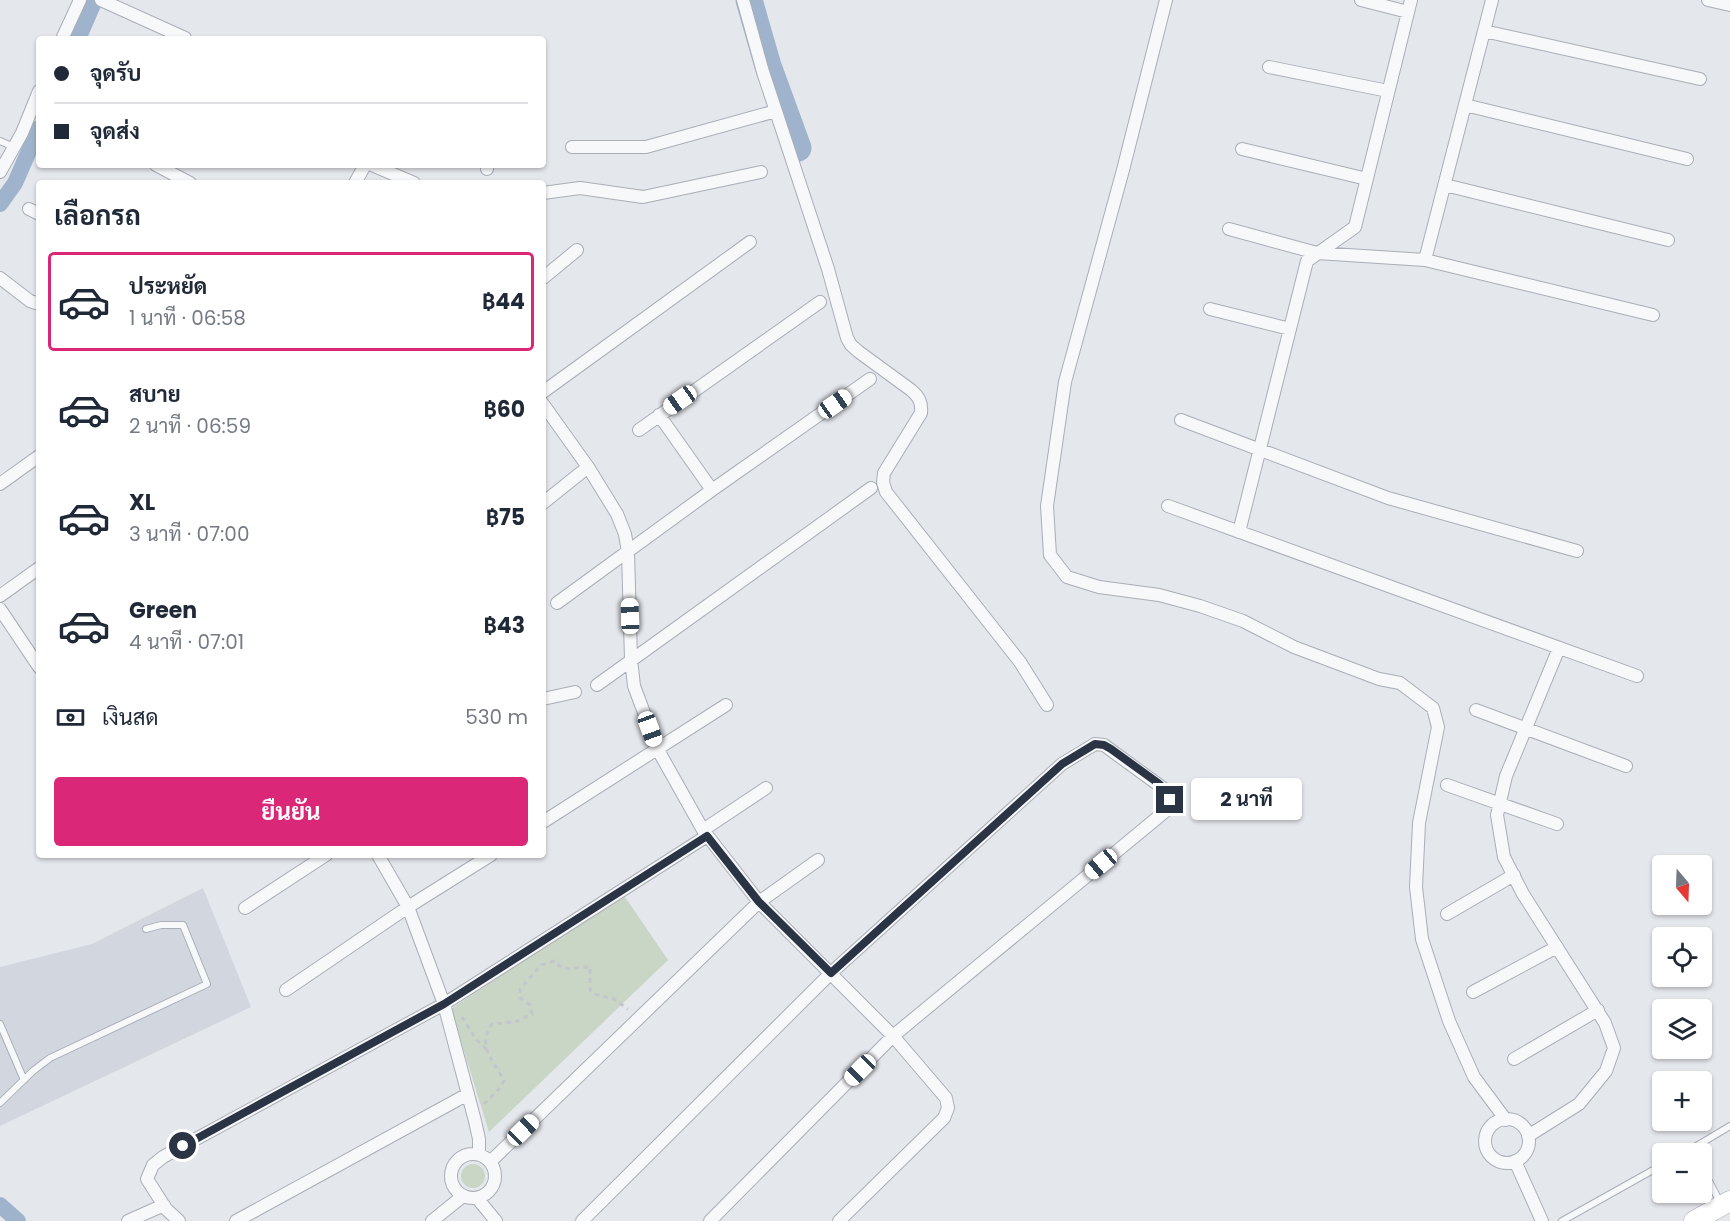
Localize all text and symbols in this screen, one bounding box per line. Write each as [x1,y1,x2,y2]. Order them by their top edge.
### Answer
text: จุดรับ [90,58,141,89]
text: จุดส่ง [90,116,140,147]
text: เลือกรถ [54,197,141,234]
text: ประหยัด [129,271,207,302]
icon: car [57,275,111,329]
text: ฿44 [482,286,525,317]
text: 1 นาที · 06:58 [129,304,246,332]
text: สบาย [129,379,181,410]
car [660,382,700,418]
icon: car [57,383,111,437]
car [815,386,855,422]
text: ฿60 [483,394,525,425]
text: 2 นาที · 06:59 [129,412,251,440]
text: XL [129,487,155,518]
icon: car [57,491,111,545]
text: ฿75 [486,502,525,533]
text: 3 นาที · 07:00 [129,520,249,548]
text: Green [129,595,197,626]
car [620,598,640,634]
icon: car [57,599,111,653]
text: ฿43 [484,610,525,641]
text: 4 นาที · 07:01 [129,628,244,656]
icon: cash [54,701,87,734]
text: เงินสด [102,702,159,733]
text: 530 m [465,703,528,731]
car [635,709,665,749]
button: ยืนยัน [54,777,528,846]
callout: 2 นาที [1191,779,1302,821]
text: 2 นาที [1220,785,1273,813]
route end [1156,786,1183,813]
car [1081,846,1121,882]
north arrow [1652,855,1712,915]
map controls [1652,855,1712,1203]
button: locate [1652,927,1712,987]
button: layers [1652,999,1712,1059]
car [841,1051,879,1089]
button: + [1652,1071,1712,1131]
car [504,1111,542,1149]
route start [169,1132,196,1159]
button: − [1652,1143,1712,1203]

